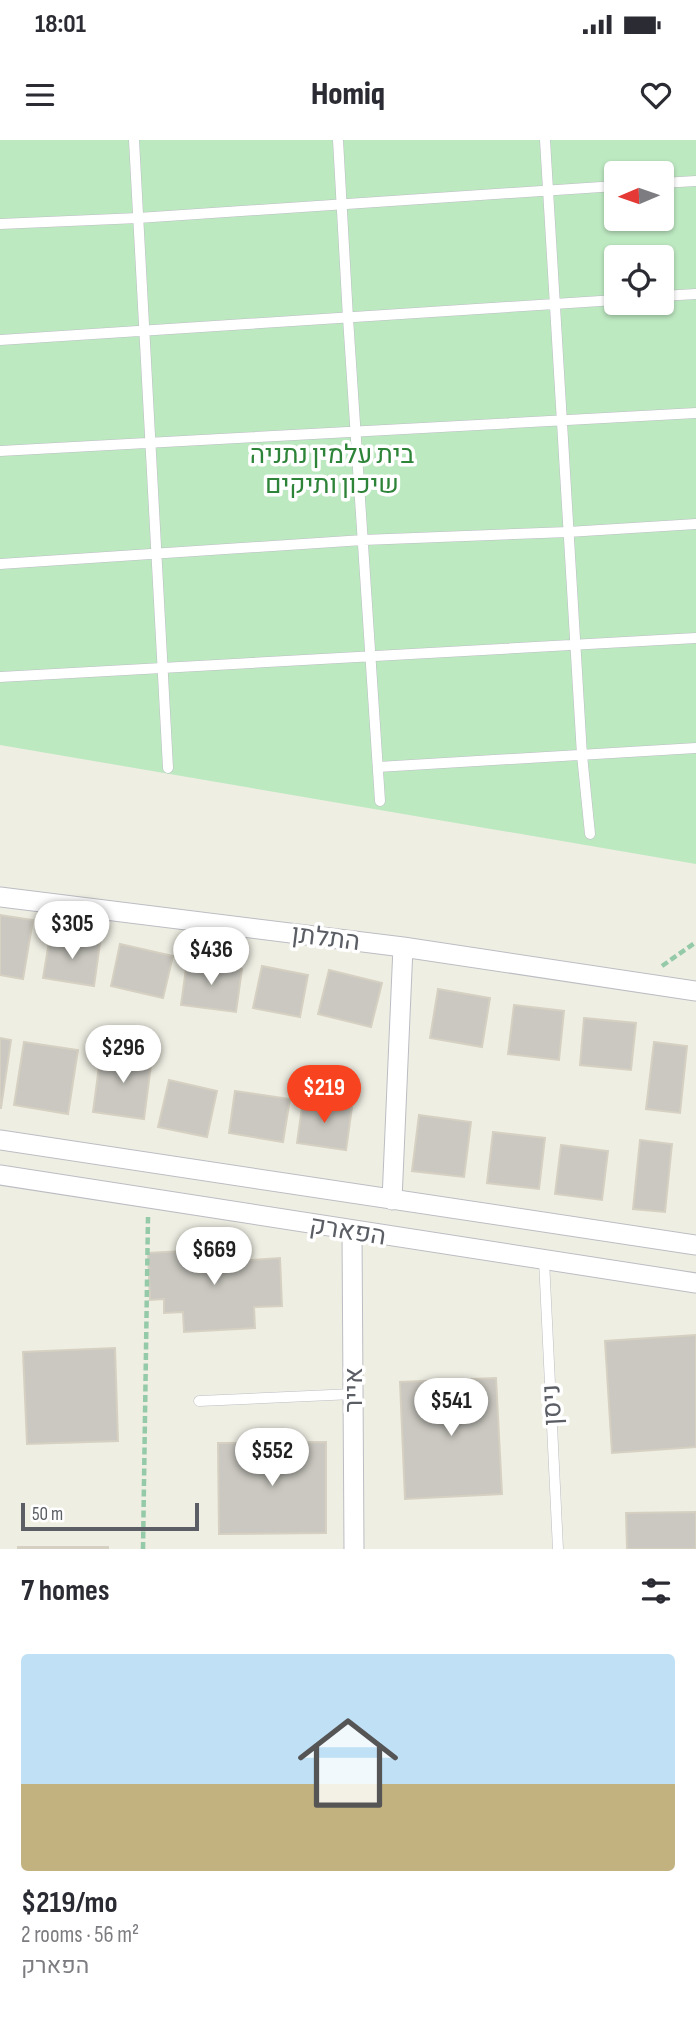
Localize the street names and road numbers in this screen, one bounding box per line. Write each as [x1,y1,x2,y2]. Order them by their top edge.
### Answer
street label: התלתן [290,919,362,958]
street label: הפארק [307,1210,388,1253]
street label: אייר [339,1367,370,1413]
street label: ניסן [536,1383,569,1426]

